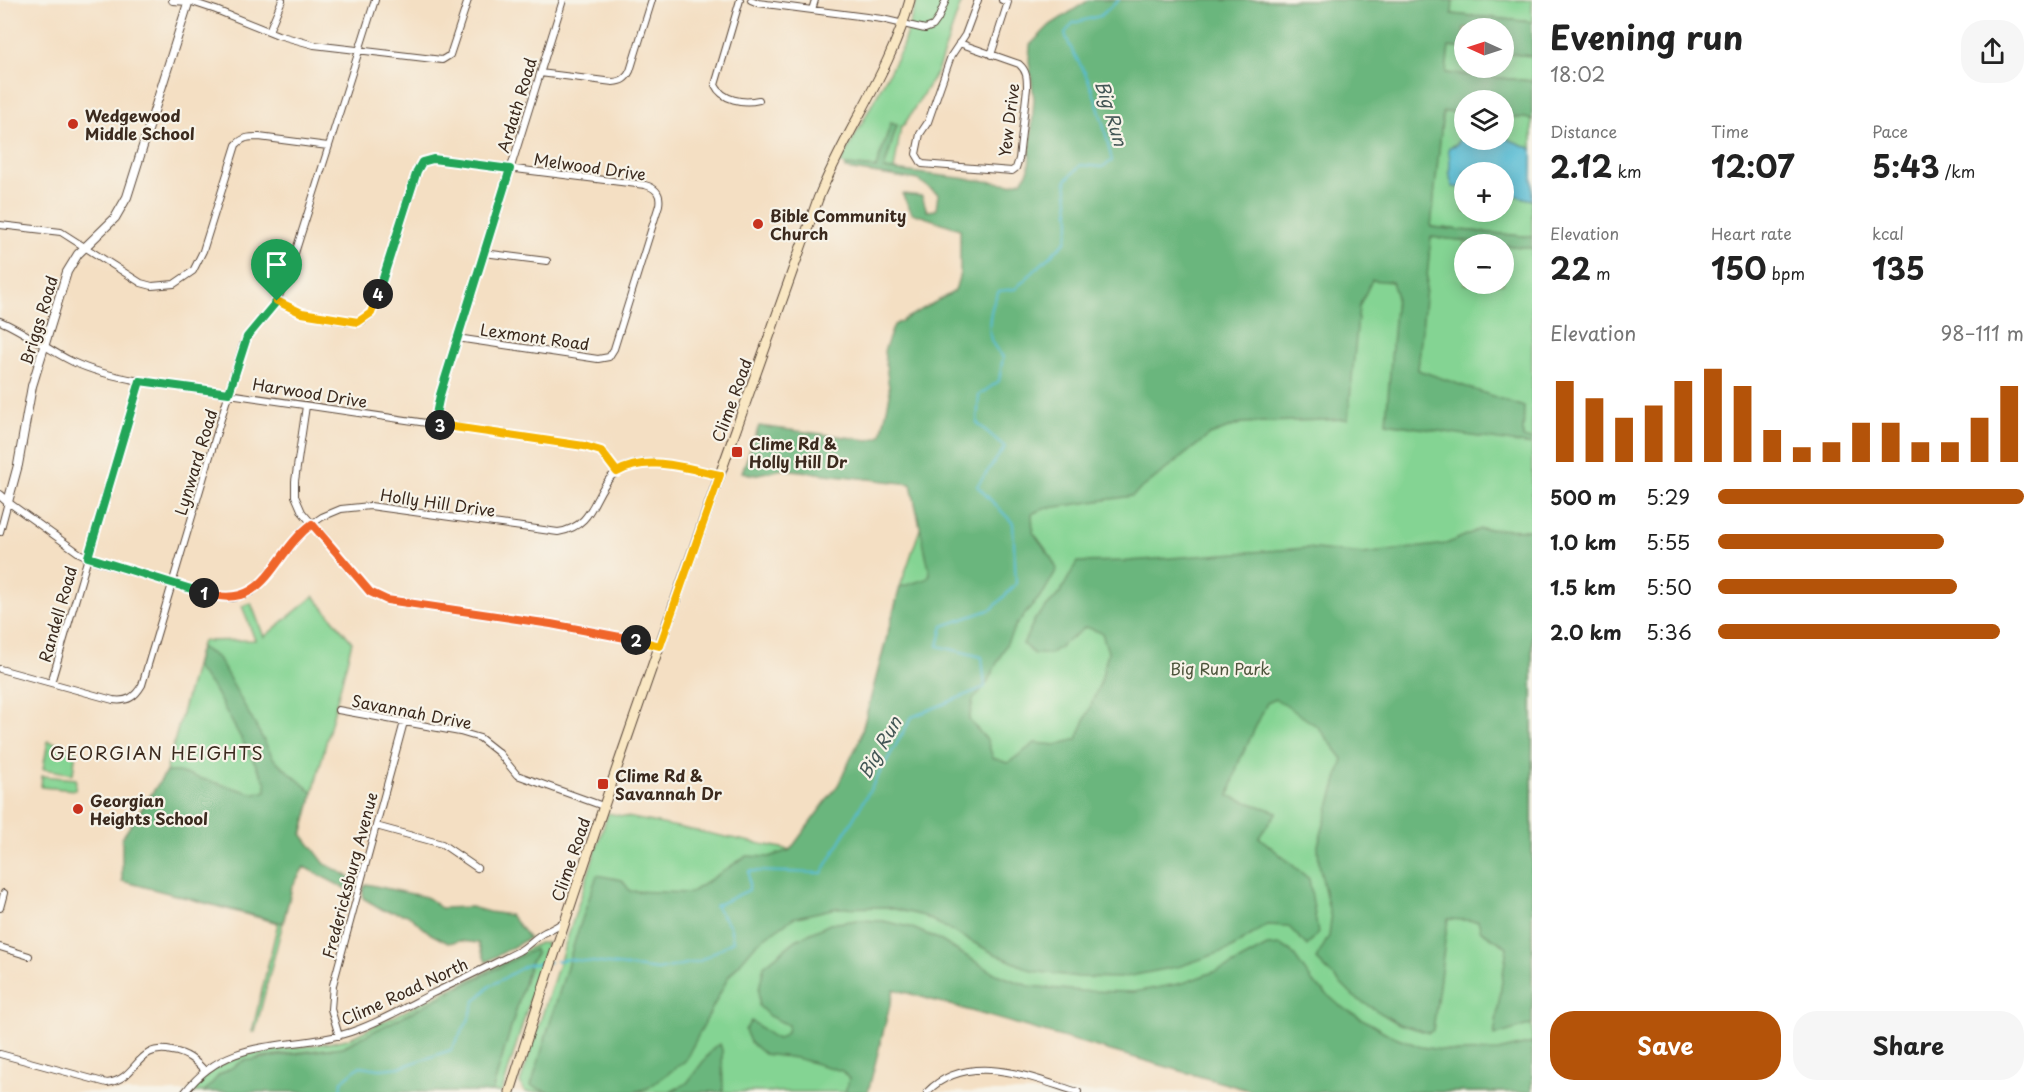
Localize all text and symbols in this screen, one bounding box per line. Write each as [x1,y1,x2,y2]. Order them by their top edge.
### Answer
text: Evening run [1550,11,1743,61]
north arrow [1454,18,1514,78]
map controls [1454,18,1514,294]
button: share [1961,20,2024,83]
street label: Ardath Road [490,54,542,156]
text: 18:02 [1550,59,1605,89]
water label: Big Run [1089,77,1135,150]
street label: Yew Drive [992,82,1024,158]
button: layers [1454,90,1514,150]
place label: Wedgewood Middle School [85,103,195,145]
marker: Wedgewood Middle School [66,117,80,131]
text: Distance [1550,119,1617,143]
text: Time [1711,119,1749,143]
text: Pace [1872,119,1908,143]
text: 2.12 [1550,143,1612,188]
text: 12:07 [1711,143,1794,188]
text: 5:43 [1872,143,1940,188]
street label: Melwood Drive [532,146,648,186]
text: km [1612,159,1641,183]
text: /km [1940,159,1975,183]
button: + [1454,162,1514,222]
place label: Bible Community Church [770,203,906,245]
marker: Bible Community Church [751,217,765,231]
text: Elevation [1550,221,1619,245]
text: Heart rate [1711,221,1792,245]
text: kcal [1872,221,1904,245]
button: − [1454,234,1514,294]
pin [251,239,302,301]
text: 22 [1550,245,1591,290]
text: 150 [1711,245,1767,290]
text: 135 [1872,245,1925,290]
icon: arrive [260,248,293,281]
text: m [1591,261,1611,285]
text: bpm [1767,261,1805,285]
street label: Briggs Road [13,273,63,367]
pin: 4 [363,279,393,309]
text: 4 [373,282,383,306]
street label: Lexmont Road [479,316,591,356]
text: Elevation [1550,318,1636,348]
text: 98–111 m [1940,318,2024,348]
street label: Clime Road [705,355,757,445]
street label: Harwood Drive [251,371,369,413]
street label: Lynward Road [168,406,222,518]
pin: 3 [425,410,455,440]
text: 3 [435,413,445,437]
place label: Clime Rd & Holly Hill Dr [749,431,848,473]
marker: Clime Rd & Holly Hill Dr [730,445,744,459]
street label: Holly Hill Drive [379,482,497,522]
text: 500 m [1550,482,1617,512]
text: 5:29 [1646,482,1690,512]
text: 1.0 km [1550,527,1617,557]
text: 5:55 [1646,527,1690,557]
street label: Randell Road [32,563,82,665]
text: 1.5 km [1550,572,1616,602]
text: 5:50 [1646,572,1692,602]
pin: 1 [189,578,219,608]
text: 1 [200,581,208,605]
text: 2.0 km [1550,617,1622,647]
text: 5:36 [1646,617,1692,647]
pin: 2 [621,625,651,655]
text: 2 [630,628,642,652]
park label: Big Run Park [1170,656,1270,680]
street label: Savannah Drive [350,688,474,734]
water label: Big Run [850,710,908,783]
district label: GEORGIAN HEIGHTS [50,739,264,766]
place label: Clime Rd & Savannah Dr [615,763,723,805]
marker: Clime Rd & Savannah Dr [596,777,610,791]
place label: Georgian Heights School [90,788,208,830]
street label: Fredericksburg Avenue [315,789,383,961]
marker: Georgian Heights School [71,802,85,816]
street label: Clime Road [544,814,596,904]
street label: Clime Road North [337,951,471,1031]
button: Save [1550,1011,1781,1080]
button: Share [1793,1011,2024,1080]

